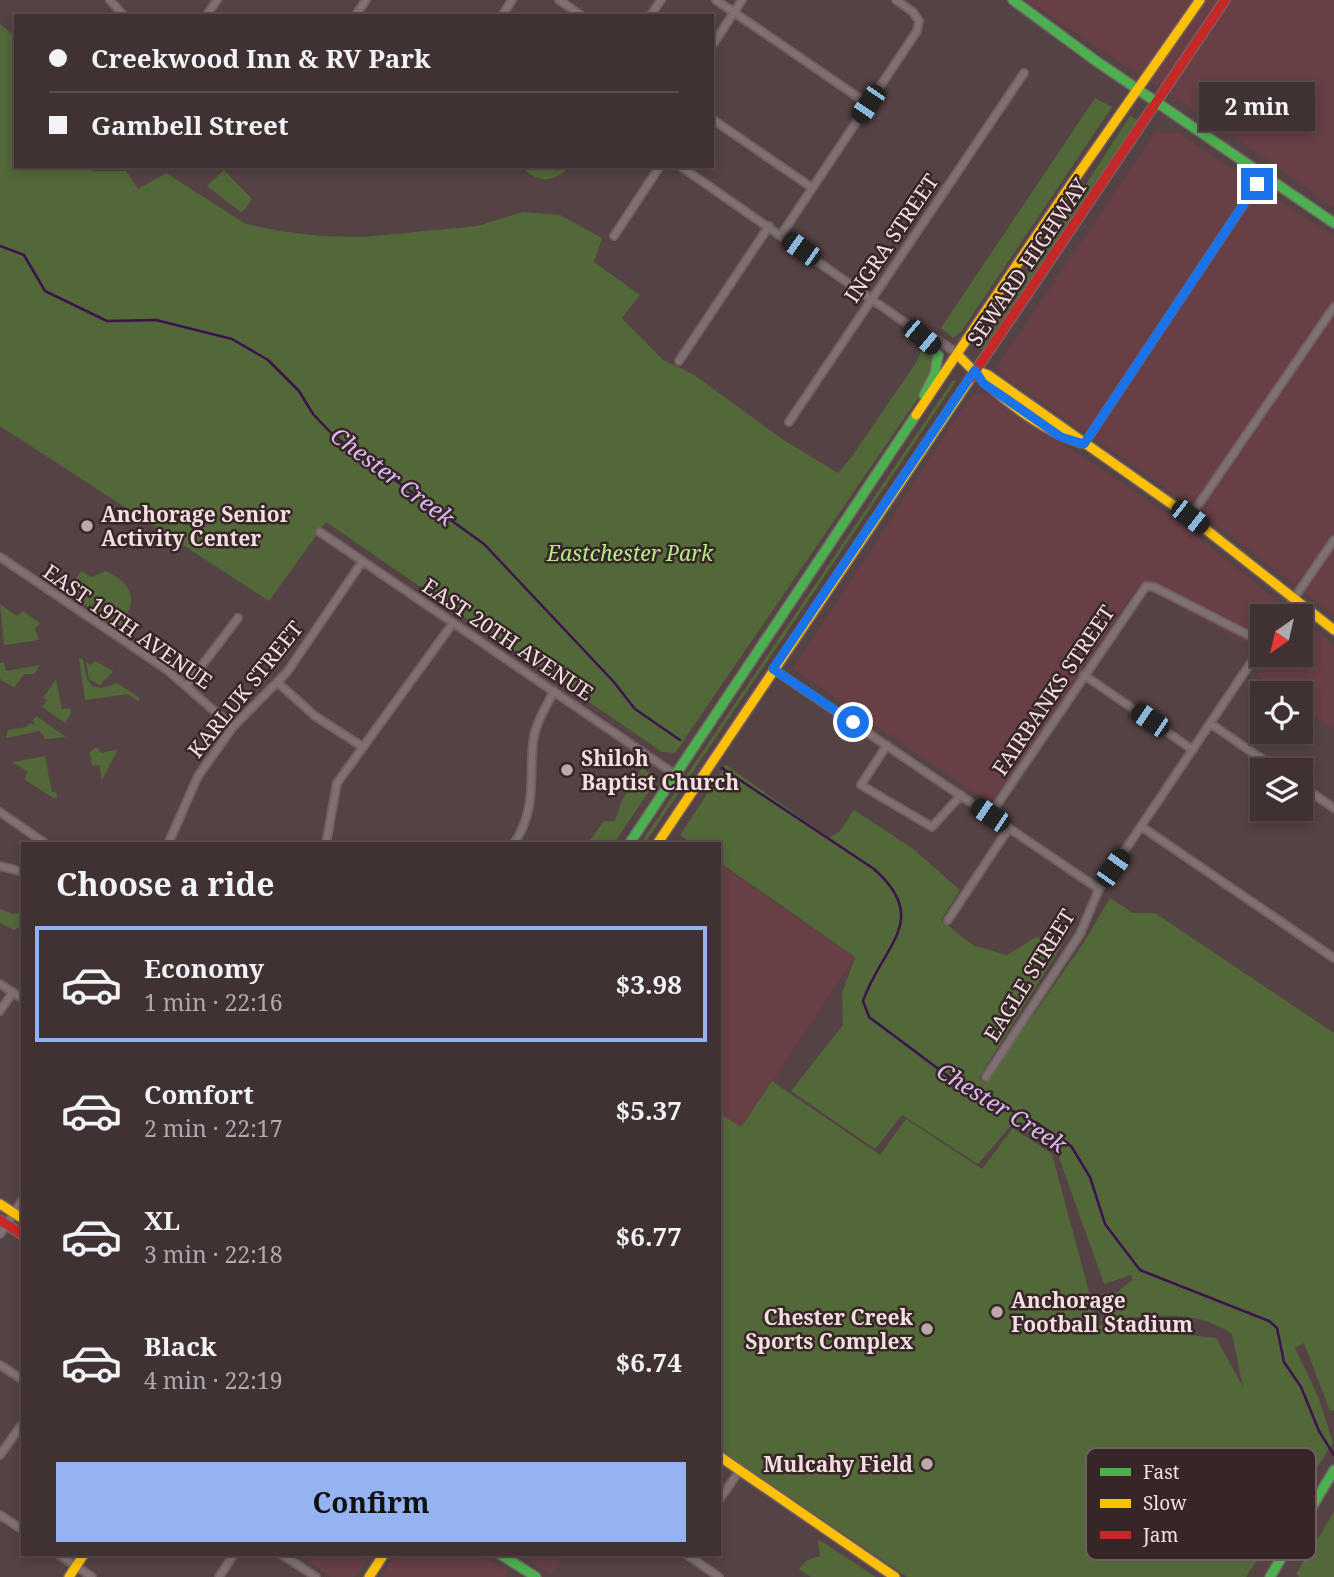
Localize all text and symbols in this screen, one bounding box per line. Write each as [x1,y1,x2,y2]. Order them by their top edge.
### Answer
text: Creekwood Inn & RV Park [91,40,431,76]
car [848,81,889,127]
callout: 2 min [1199,82,1315,132]
text: 2 min [1224,90,1290,122]
text: Gambell Street [91,107,289,143]
street label: INGRA STREET [838,168,944,308]
route end [1241,168,1273,200]
street label: SEWARD HIGHWAY [960,172,1094,351]
car [778,228,825,270]
car [900,315,945,359]
water label: Chester Creek [325,419,462,534]
car [1167,496,1214,538]
place label: Anchorage Senior Activity Center [101,500,291,552]
marker: Anchorage Senior Activity Center [79,518,95,534]
park label: Eastchester Park [546,539,714,567]
street label: EAST 19TH AVENUE [38,557,218,695]
street label: EAST 20TH AVENUE [417,571,599,707]
street label: FAIRBANKS STREET [986,599,1120,781]
north arrow [1250,604,1312,667]
map controls [1250,604,1313,821]
street label: KARLUK STREET [181,615,309,763]
button: locate [1250,681,1313,744]
car [1127,700,1174,740]
route start [837,706,869,738]
place label: Shiloh Baptist Church [581,744,739,796]
button: layers [1250,758,1313,821]
marker: Shiloh Baptist Church [559,762,575,778]
car [967,795,1014,835]
car [1093,845,1134,891]
text: Choose a ride [56,862,275,905]
street label: EAGLE STREET [977,904,1081,1046]
text: Economy [144,950,264,986]
icon: car [60,953,123,1016]
text: $3.98 [616,966,682,1002]
text: 1 min · 22:16 [144,986,282,1018]
water label: Chester Creek [931,1054,1074,1160]
text: Comfort [144,1076,254,1112]
icon: car [60,1079,123,1142]
text: $5.37 [616,1092,682,1128]
text: 2 min · 22:17 [144,1112,282,1144]
text: XL [144,1202,180,1238]
icon: car [60,1205,123,1268]
text: $6.77 [616,1218,682,1254]
text: 3 min · 22:18 [144,1238,282,1270]
place label: Anchorage Football Stadium [1011,1286,1193,1338]
place label: Chester Creek Sports Complex [745,1303,914,1355]
marker: Anchorage Football Stadium [989,1304,1005,1320]
marker: Chester Creek Sports Complex [919,1321,935,1337]
text: Black [144,1328,217,1364]
icon: car [60,1331,123,1394]
text: $6.74 [616,1344,682,1380]
text: 4 min · 22:19 [144,1364,282,1396]
legend [1086,1448,1316,1560]
place label: Mulcahy Field [763,1450,913,1478]
marker: Mulcahy Field [919,1456,935,1472]
text: Fast [1143,1459,1180,1485]
button: Confirm [56,1462,686,1542]
text: Slow [1143,1490,1187,1516]
text: Jam [1142,1522,1178,1548]

